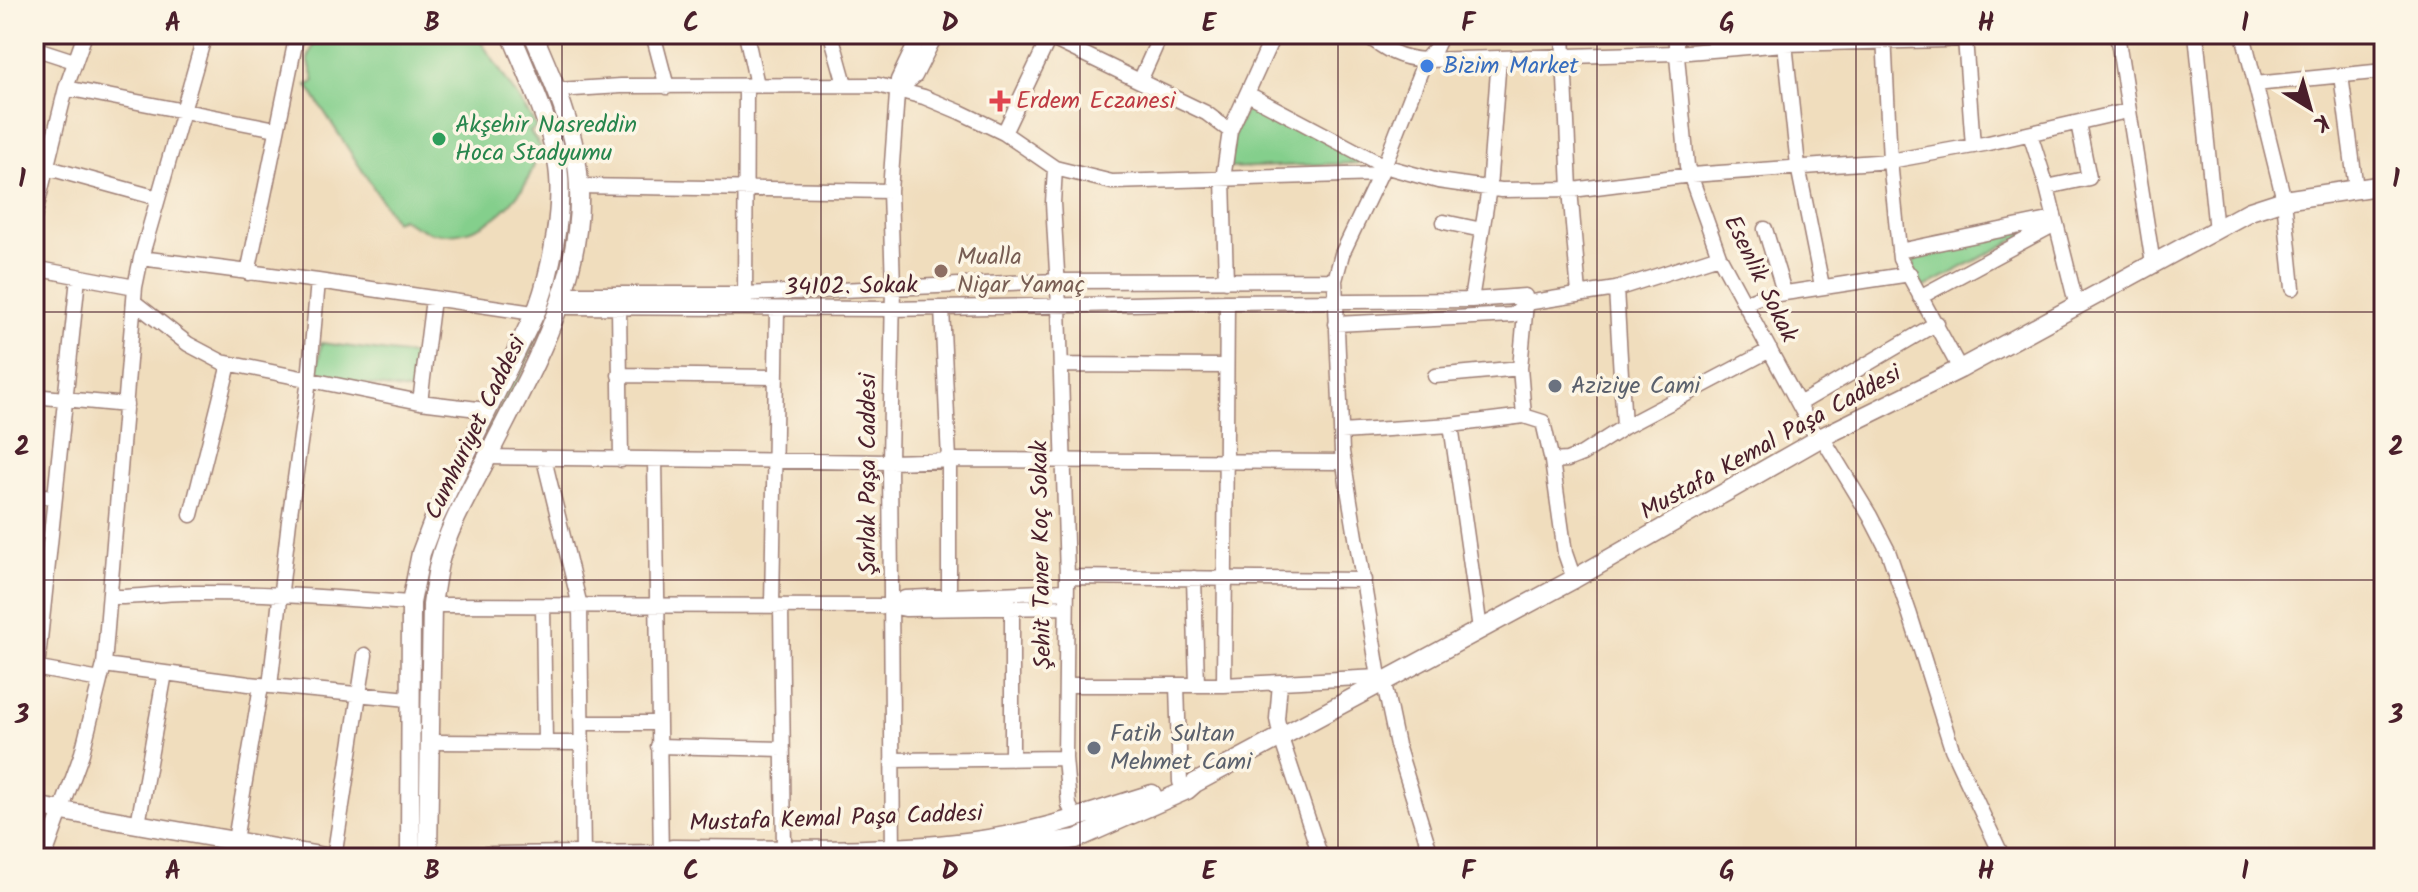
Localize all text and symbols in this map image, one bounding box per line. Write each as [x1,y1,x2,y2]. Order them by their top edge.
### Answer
text: A [165,3,181,45]
text: B [424,3,440,45]
text: C [683,3,699,45]
text: D [941,3,959,45]
text: E [1202,3,1218,45]
text: F [1461,3,1477,45]
text: G [1719,3,1735,45]
text: H [1978,3,1995,45]
text: I [2241,3,2249,45]
place label: Bizim Market [1443,47,1579,86]
marker: Bizim Market [1418,57,1436,75]
north arrow [2270,68,2350,148]
place label: Erdem Eczanesi [1016,82,1177,121]
marker: Erdem Eczanesi [991,92,1009,110]
text: K [2305,104,2336,140]
place label: Akşehir Nasreddin Hoca Stadyumu [455,106,637,173]
marker: Akşehir Nasreddin Hoca Stadyumu [430,130,448,148]
text: 1 [18,159,26,201]
text: 1 [2392,159,2400,201]
street label: Esenlik Sokak [1712,209,1808,350]
place label: Mualla Nigar Yamaç [957,238,1085,305]
marker: Mualla Nigar Yamaç [932,262,950,280]
street label: 34102. Sokak [784,266,919,308]
street label: Cumhuriyet Caddesi [415,328,538,527]
street label: Mustafa Kemal Paşa Caddesi [1633,354,1910,531]
place label: Aziziye Cami [1571,367,1702,406]
street label: Şarlak Paşa Caddesi [849,372,888,575]
marker: Aziziye Cami [1546,377,1564,395]
text: 2 [14,427,30,469]
text: 2 [2388,427,2404,469]
street label: Şehit Taner Koç Sokak [1020,439,1063,670]
text: 3 [14,695,29,737]
text: 3 [2388,695,2403,737]
place label: Fatih Sultan Mehmet Cami [1110,715,1253,782]
marker: Fatih Sultan Mehmet Cami [1085,739,1103,757]
street label: Mustafa Kemal Paşa Caddesi [689,794,985,844]
text: A [165,851,181,892]
text: B [424,851,440,892]
text: C [683,851,699,892]
text: D [941,851,959,892]
text: E [1202,851,1218,892]
text: F [1461,851,1477,892]
text: G [1719,851,1735,892]
text: H [1978,851,1995,892]
text: I [2241,851,2249,892]

